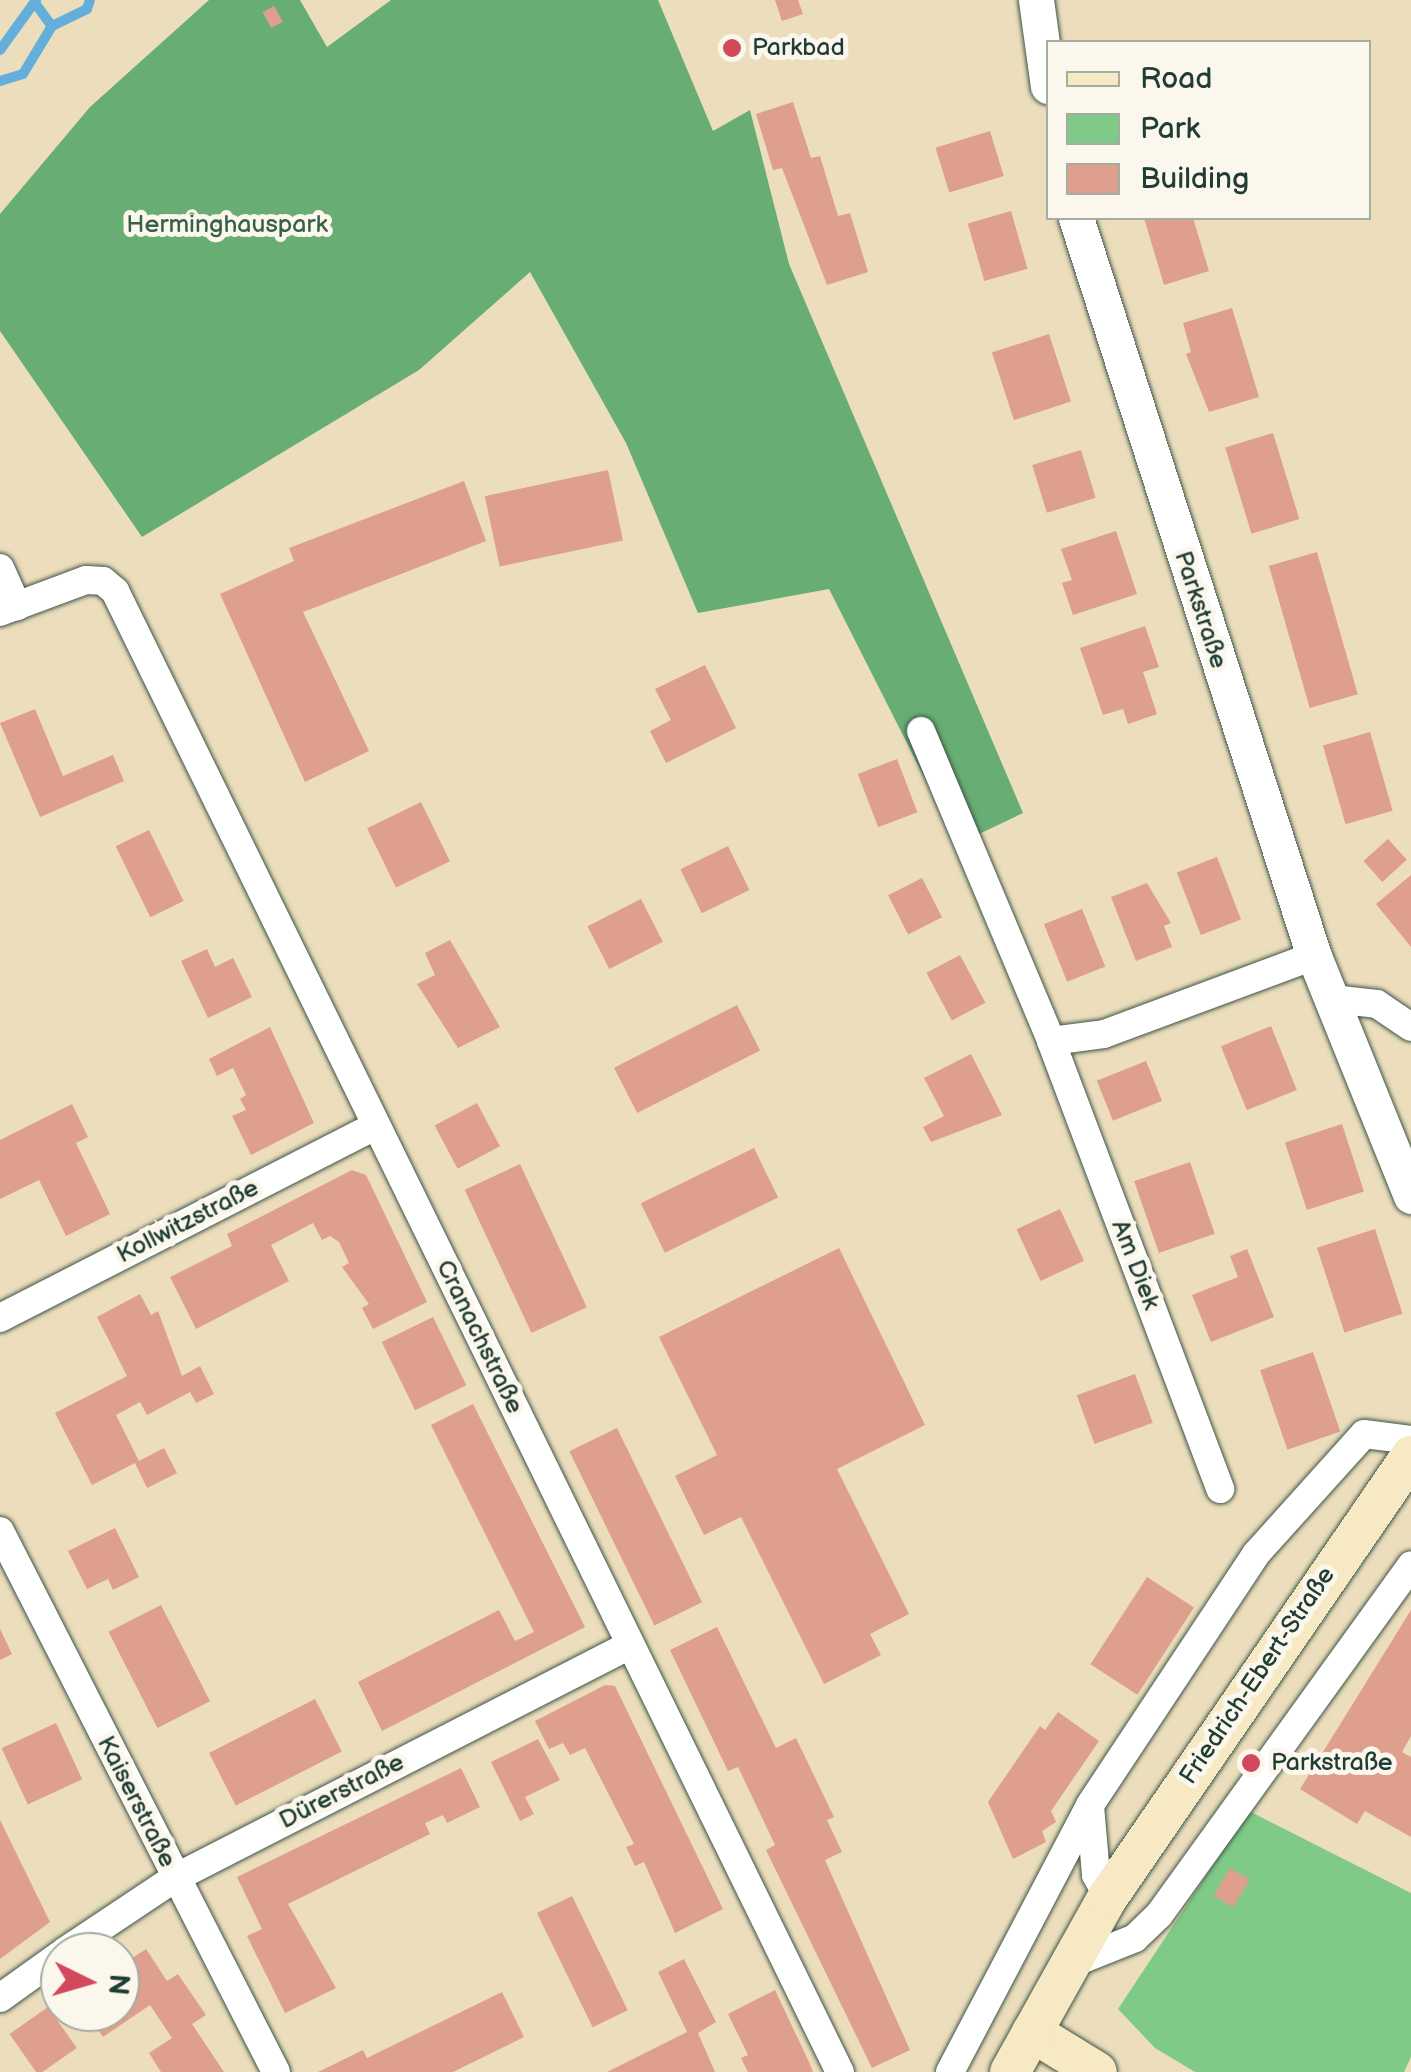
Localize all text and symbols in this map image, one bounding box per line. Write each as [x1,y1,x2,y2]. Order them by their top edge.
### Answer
place label: Parkbad [752,33,845,63]
marker: Parkbad [721,37,743,59]
legend [1046,40,1371,220]
text: Road [1140,61,1213,97]
text: Park [1140,111,1200,147]
text: Building [1140,161,1249,197]
park label: Herminghauspark [126,210,328,240]
street label: Parkstraße [1167,548,1233,672]
street label: Kollwitzstraße [112,1173,264,1271]
street label: Am Diek [1104,1216,1166,1314]
street label: Cranachstraße [429,1255,529,1419]
street label: Friedrich-Ebert-Straße [1174,1562,1342,1790]
street label: Kaiserstraße [90,1731,182,1873]
street label: Dürerstraße [275,1748,409,1836]
place label: Parkstraße [1271,1748,1393,1778]
marker: Parkstraße [1240,1752,1262,1774]
north arrow [40,1932,140,2032]
text: N [101,1973,136,1996]

